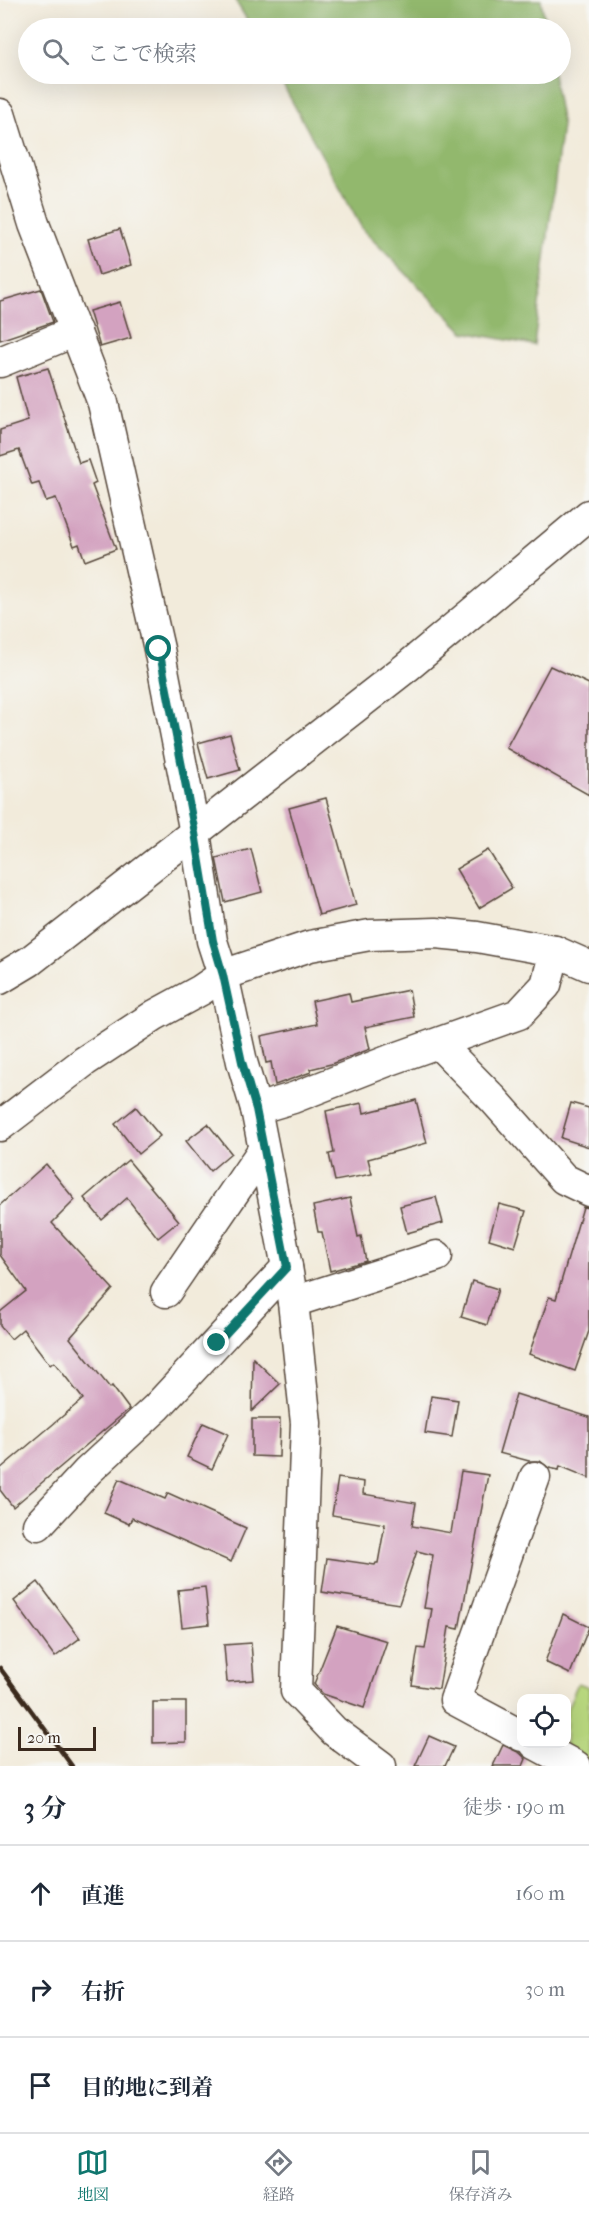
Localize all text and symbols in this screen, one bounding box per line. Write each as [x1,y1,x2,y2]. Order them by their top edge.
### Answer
search box [18,18,571,84]
icon: search [39,35,72,68]
text: ここで検索 [87,41,197,67]
route start [145,635,171,661]
route end [203,1329,229,1355]
map controls [517,1694,571,1748]
button: locate [517,1694,571,1748]
scale bar [18,1724,96,1752]
text: 20 m [27,1728,61,1747]
text: 3 分 [24,1793,66,1824]
text: 徒歩 · 190 m [463,1796,565,1819]
icon: ahead [24,1877,57,1910]
text: 160 m [515,1882,565,1905]
text: 直進 [81,1883,125,1909]
icon: right [24,1973,57,2006]
text: 30 m [525,1978,565,2001]
text: 右折 [81,1979,125,2005]
icon: arrive [24,2069,57,2102]
text: 目的地に到着 [81,2075,213,2101]
tab: 地図 [76,2146,109,2205]
tab: 経路 [262,2146,295,2205]
tab: 保存済み [448,2146,512,2205]

